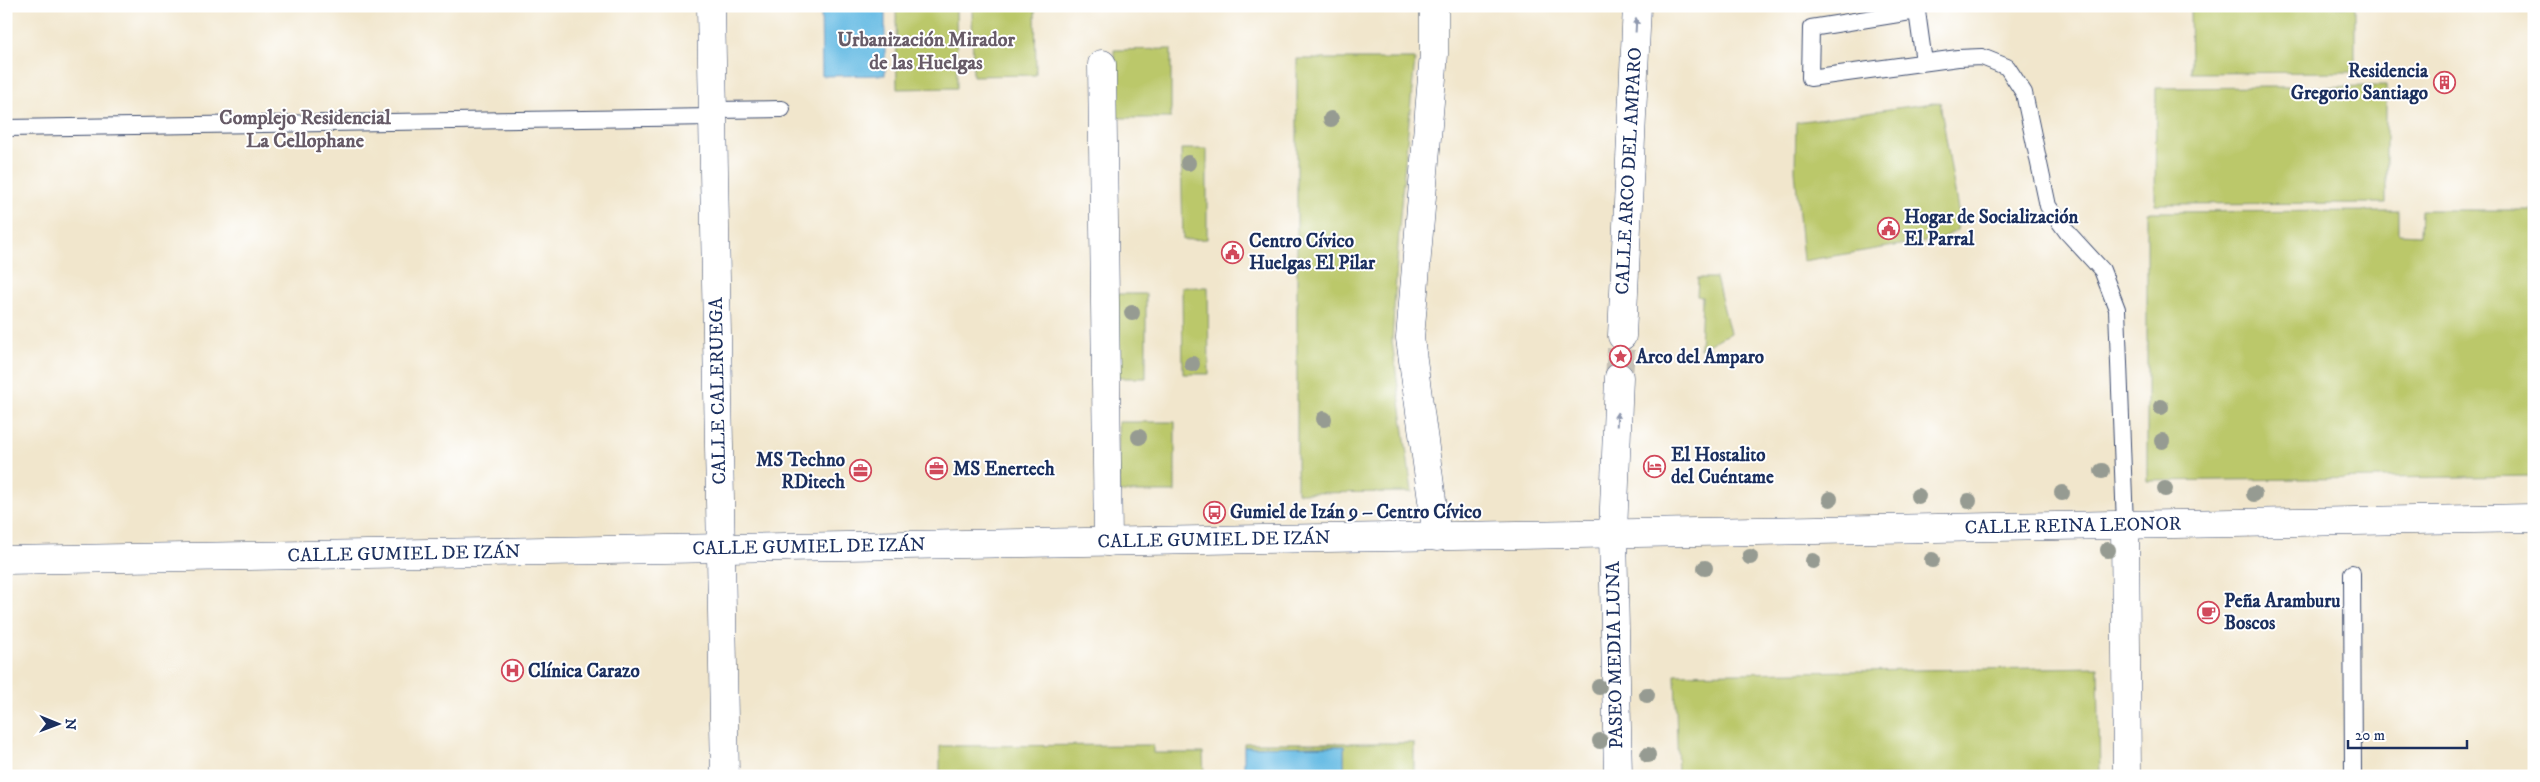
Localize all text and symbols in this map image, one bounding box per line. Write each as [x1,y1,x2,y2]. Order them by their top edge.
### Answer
one-way arrow [1632,17,1640,33]
district label: Urbanización Mirador de las Huelgas [837,28,1015,76]
street label: CALLE ARCO DEL AMPARO [1611,47,1647,295]
place label: Residencia Gregorio Santiago [2291,60,2429,105]
building icon: Residencia Gregorio Santiago [2432,70,2456,94]
district label: Complejo Residencial La Cellophane [219,106,392,154]
place label: Hogar de Socialización El Parral [1904,206,2079,251]
public building icon: Hogar de Socialización El Parral [1876,216,1900,240]
place label: Centro Cívico Huelgas El Pilar [1249,230,1376,275]
public building icon: Centro Cívico Huelgas El Pilar [1221,240,1245,264]
street label: CALLE CALERUEGA [705,296,731,485]
place icon: Arco del Amparo [1608,345,1632,369]
place label: Arco del Amparo [1635,346,1764,369]
one-way arrow [1613,411,1621,427]
place label: El Hostalito del Cuéntame [1671,444,1774,489]
place label: MS Techno RDitech [756,449,846,494]
hotel icon: El Hostalito del Cuéntame [1643,454,1667,478]
office icon: MS Enertech [925,457,949,481]
place label: MS Enertech [953,458,1056,481]
office icon: MS Techno RDitech [849,459,873,483]
bus stop icon: Gumiel de Izán 9 – Centro Cívico [1202,500,1226,524]
place label: Gumiel de Izán 9 – Centro Cívico [1230,501,1481,524]
street label: CALLE REINA LEONOR [1965,513,2182,539]
street label: CALLE GUMIEL DE IZÁN [1097,524,1331,554]
street label: CALLE GUMIEL DE IZÁN [692,531,926,561]
street label: CALLE GUMIEL DE IZÁN [287,538,521,568]
street label: PASEO MEDIA LUNA [1602,560,1628,749]
place label: Peña Aramburu Boscos [2224,590,2340,635]
cafe icon: Peña Aramburu Boscos [2196,600,2220,624]
hospital icon: Clínica Carazo [500,659,524,683]
place label: Clínica Carazo [528,660,640,683]
north arrow [32,700,82,750]
scale bar [2348,717,2466,749]
text: N [61,718,79,731]
text: 20 m [2355,726,2385,745]

